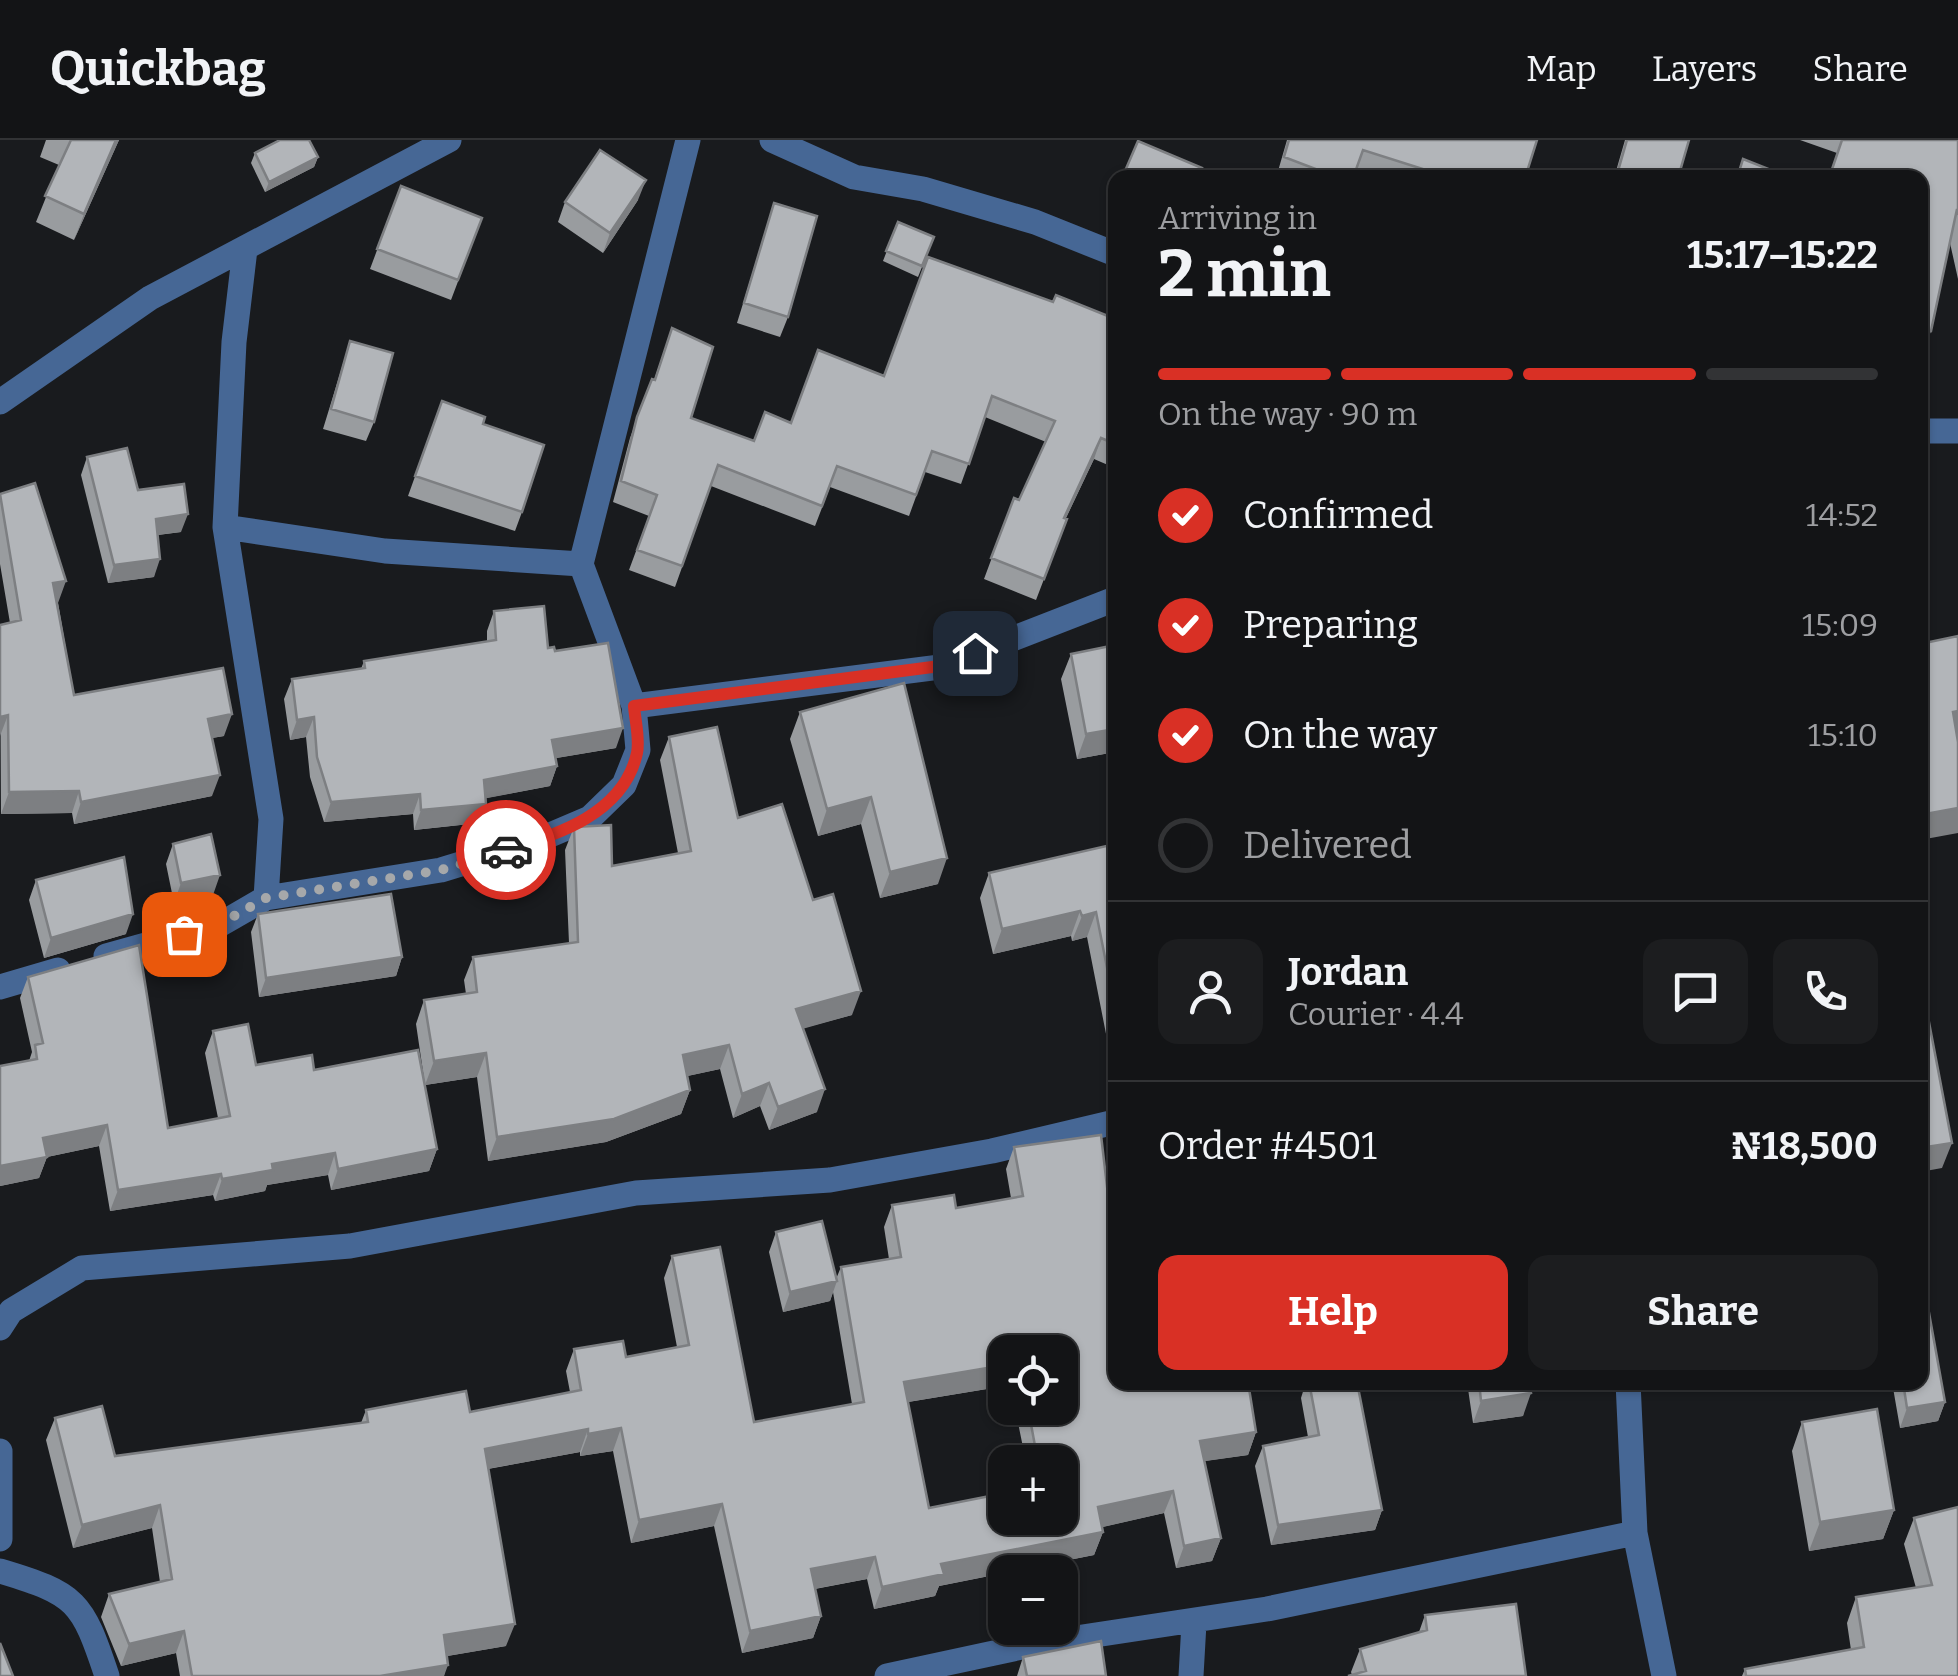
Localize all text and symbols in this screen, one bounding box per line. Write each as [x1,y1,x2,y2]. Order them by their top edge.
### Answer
text: Quickbag [50,40,266,98]
text: Map [1526,48,1597,90]
text: Layers [1652,48,1757,90]
text: Share [1812,48,1908,90]
text: Arriving in [1158,199,1317,237]
text: 15:17–15:22 [1687,232,1878,278]
text: 2 min [1158,235,1331,313]
text: On the way · 90 m [1158,395,1417,433]
icon: check [1158,488,1213,543]
text: Confirmed [1243,492,1433,538]
text: 14:52 [1806,496,1878,534]
icon: check [1158,598,1213,653]
text: Preparing [1243,602,1418,648]
text: 15:09 [1802,606,1878,644]
pin [933,611,1018,696]
icon: home [948,626,1003,681]
icon: check [1158,708,1213,763]
text: On the way [1243,712,1437,758]
text: 15:10 [1808,716,1878,754]
courier [456,800,556,900]
text: Delivered [1243,822,1412,868]
icon: car [479,823,534,878]
pin [142,892,227,977]
icon: bag [157,907,212,962]
button: person [1158,939,1263,1044]
button: chat [1643,939,1748,1044]
button: phone [1773,939,1878,1044]
text: Jordan [1288,949,1408,995]
text: Courier · 4.4 [1288,995,1464,1033]
text: Order #4501 [1158,1123,1377,1169]
text: ₦18,500 [1730,1123,1878,1169]
button: Help [1158,1255,1508,1370]
button: Share [1528,1255,1878,1370]
map controls [988,1335,1078,1645]
button: locate [988,1335,1078,1425]
button: + [988,1445,1078,1535]
button: − [988,1555,1078,1645]

